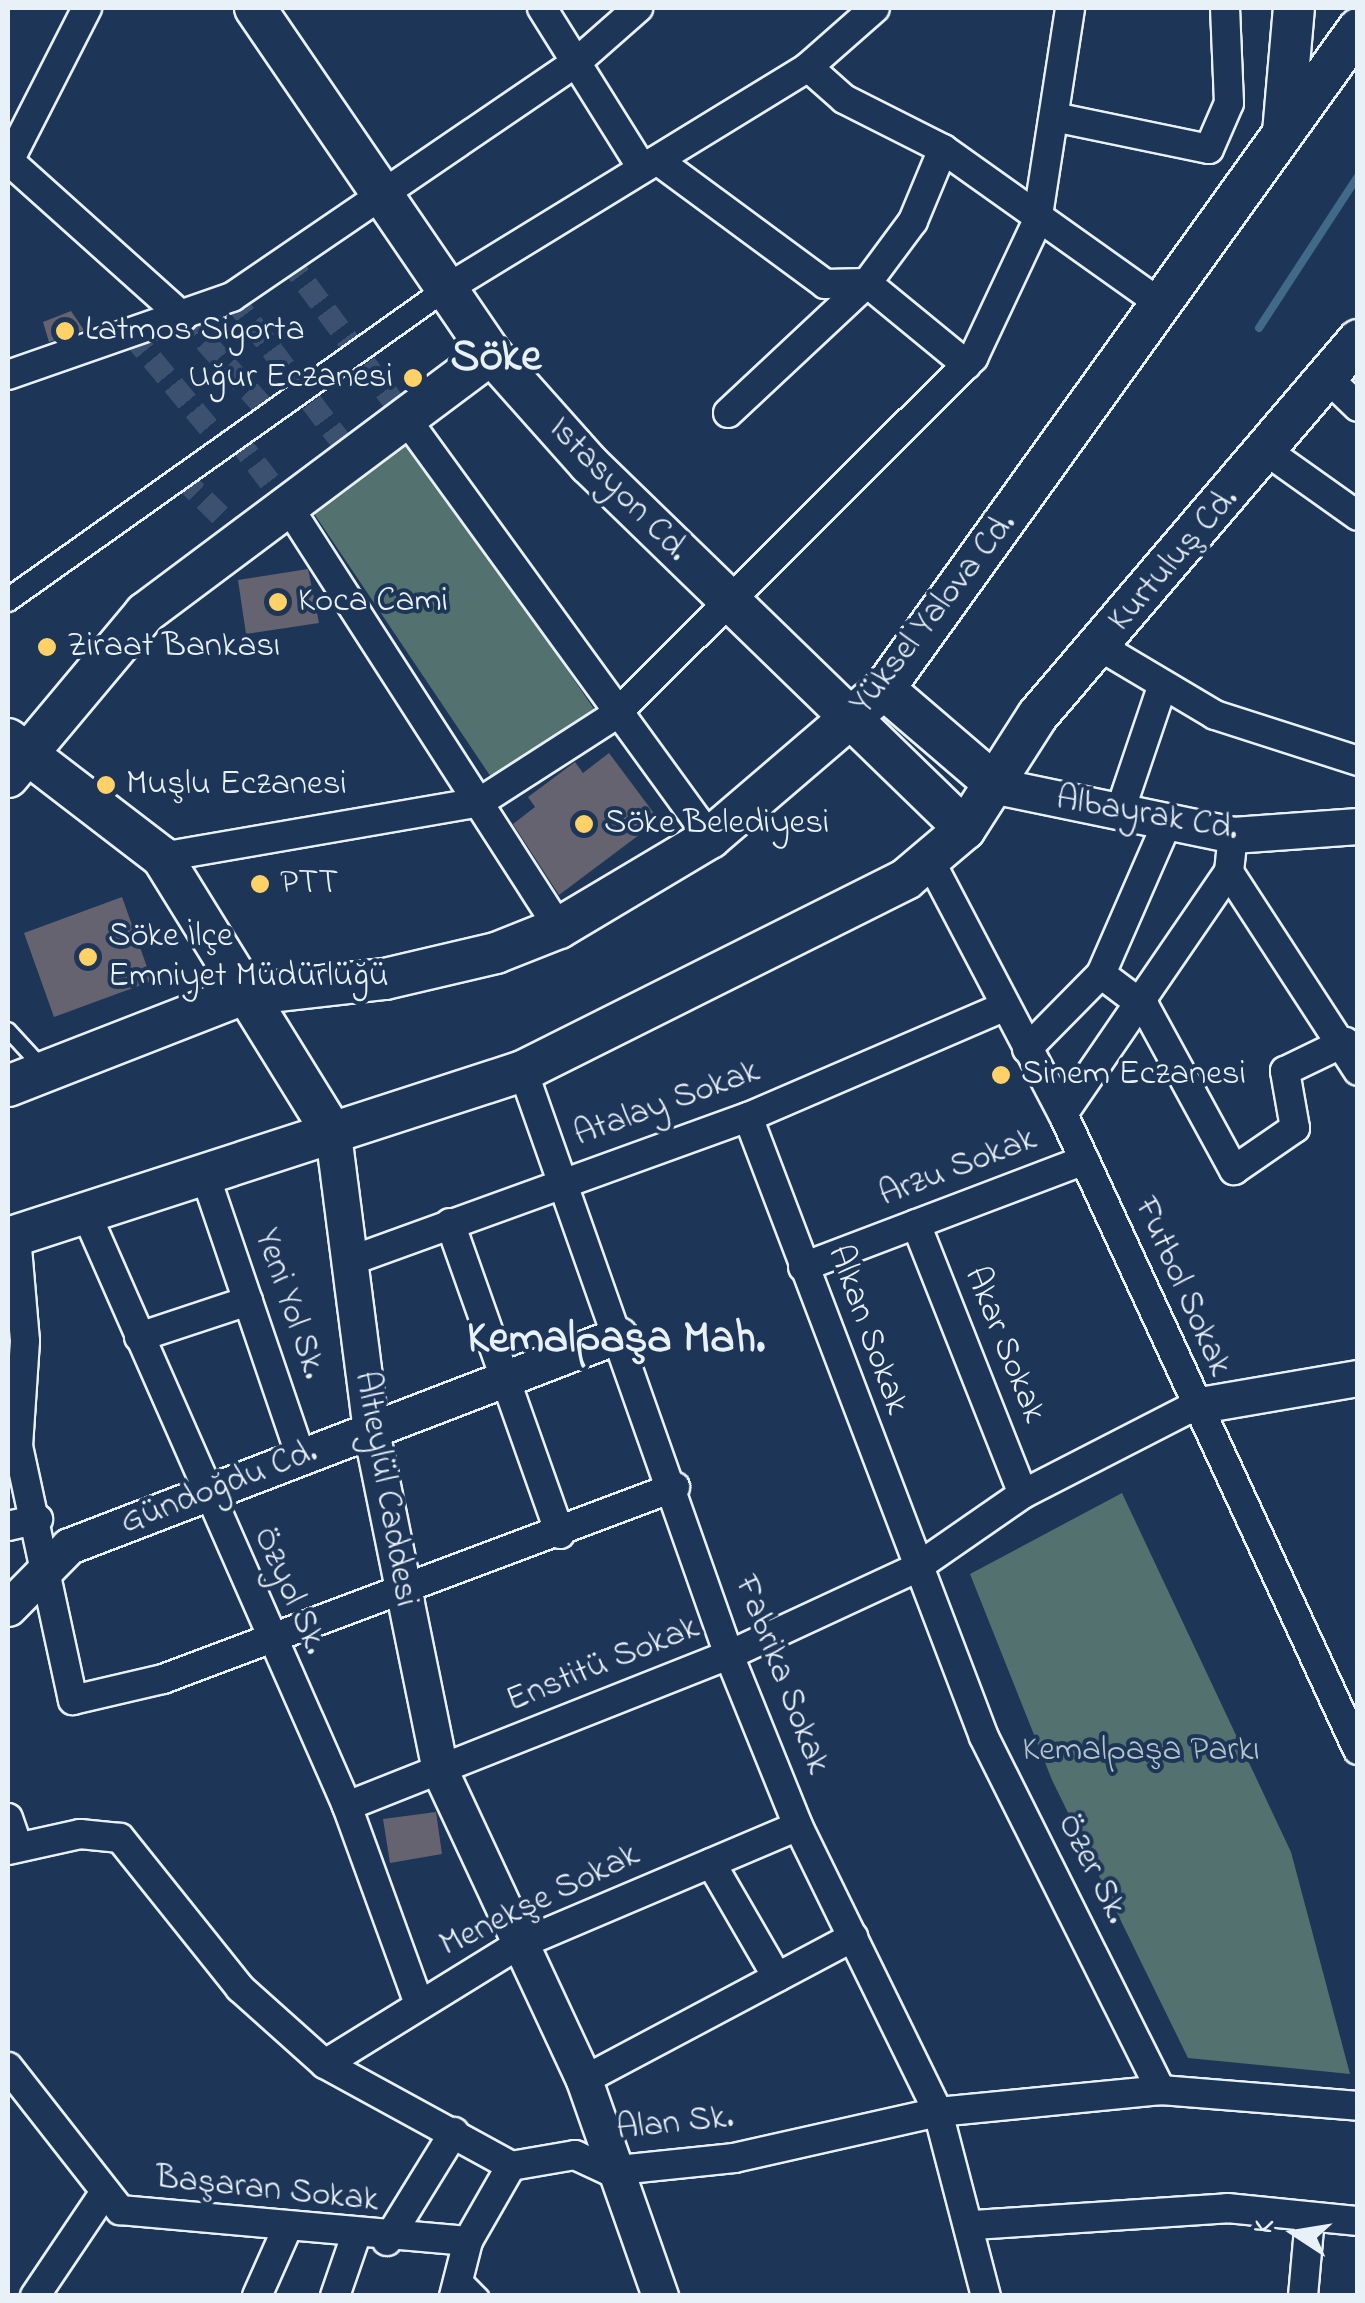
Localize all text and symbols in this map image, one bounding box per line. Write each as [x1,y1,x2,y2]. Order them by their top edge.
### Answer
place label: Latmos Sigorta [85,310,305,352]
marker: Latmos Sigorta [54,320,76,342]
district label: Söke [451,332,541,386]
place label: Uğur Eczanesi [188,357,393,399]
marker: Uğur Eczanesi [402,367,424,389]
street label: Istasyon Cd. [539,409,697,571]
street label: Kurtuluş Cd. [1100,479,1248,641]
street label: Yüksel Yalova Cd. [842,504,1026,724]
place label: Koca Cami [298,581,448,623]
marker: Koca Cami [267,591,289,613]
place label: Ziraat Bankası [67,626,280,668]
marker: Ziraat Bankası [36,636,58,658]
place label: Muşlu Eczanesi [126,764,347,806]
marker: Muşlu Eczanesi [95,774,117,796]
street label: Albayrak Cd. [1053,778,1241,852]
place label: Söke Belediyesi [604,803,829,845]
marker: Söke Belediyesi [573,813,595,835]
place label: PTT [280,863,338,905]
marker: PTT [249,873,271,895]
place label: Söke İlçe Emniyet Müdürlüğü [108,916,389,998]
marker: Söke İlçe Emniyet Müdürlüğü [77,946,99,968]
street label: Atalay Sokak [568,1051,766,1157]
place label: Sinem Eczanesi [1021,1054,1246,1096]
marker: Sinem Eczanesi [990,1064,1012,1086]
street label: Arzu Sokak [873,1119,1043,1217]
street label: Futbol Sokak [1124,1191,1240,1383]
street label: Yeni Yol Sk. [244,1224,334,1384]
street label: Alkan Sokak [817,1240,917,1420]
street label: Akar Sokak [954,1261,1054,1429]
district label: Kemalpaşa Mah. [467,1314,765,1368]
street label: Altıeylül Caddesi [344,1368,426,1610]
street label: Gündoğdu Cd. [115,1431,323,1545]
street label: Özyol Sk. [242,1521,336,1661]
street label: Fabrika Sokak [724,1570,838,1780]
street label: Enstitü Sokak [501,1607,705,1723]
park label: Kemalpaşa Parkı [1022,1730,1260,1772]
street label: Özer Sk. [1047,1807,1137,1931]
street label: Menekşe Sokak [433,1835,647,1967]
street label: Alan Sk. [614,2097,736,2151]
street label: Başaran Sokak [153,2157,381,2223]
north arrow [1245,2183,1345,2283]
text: K [1244,2216,1287,2238]

